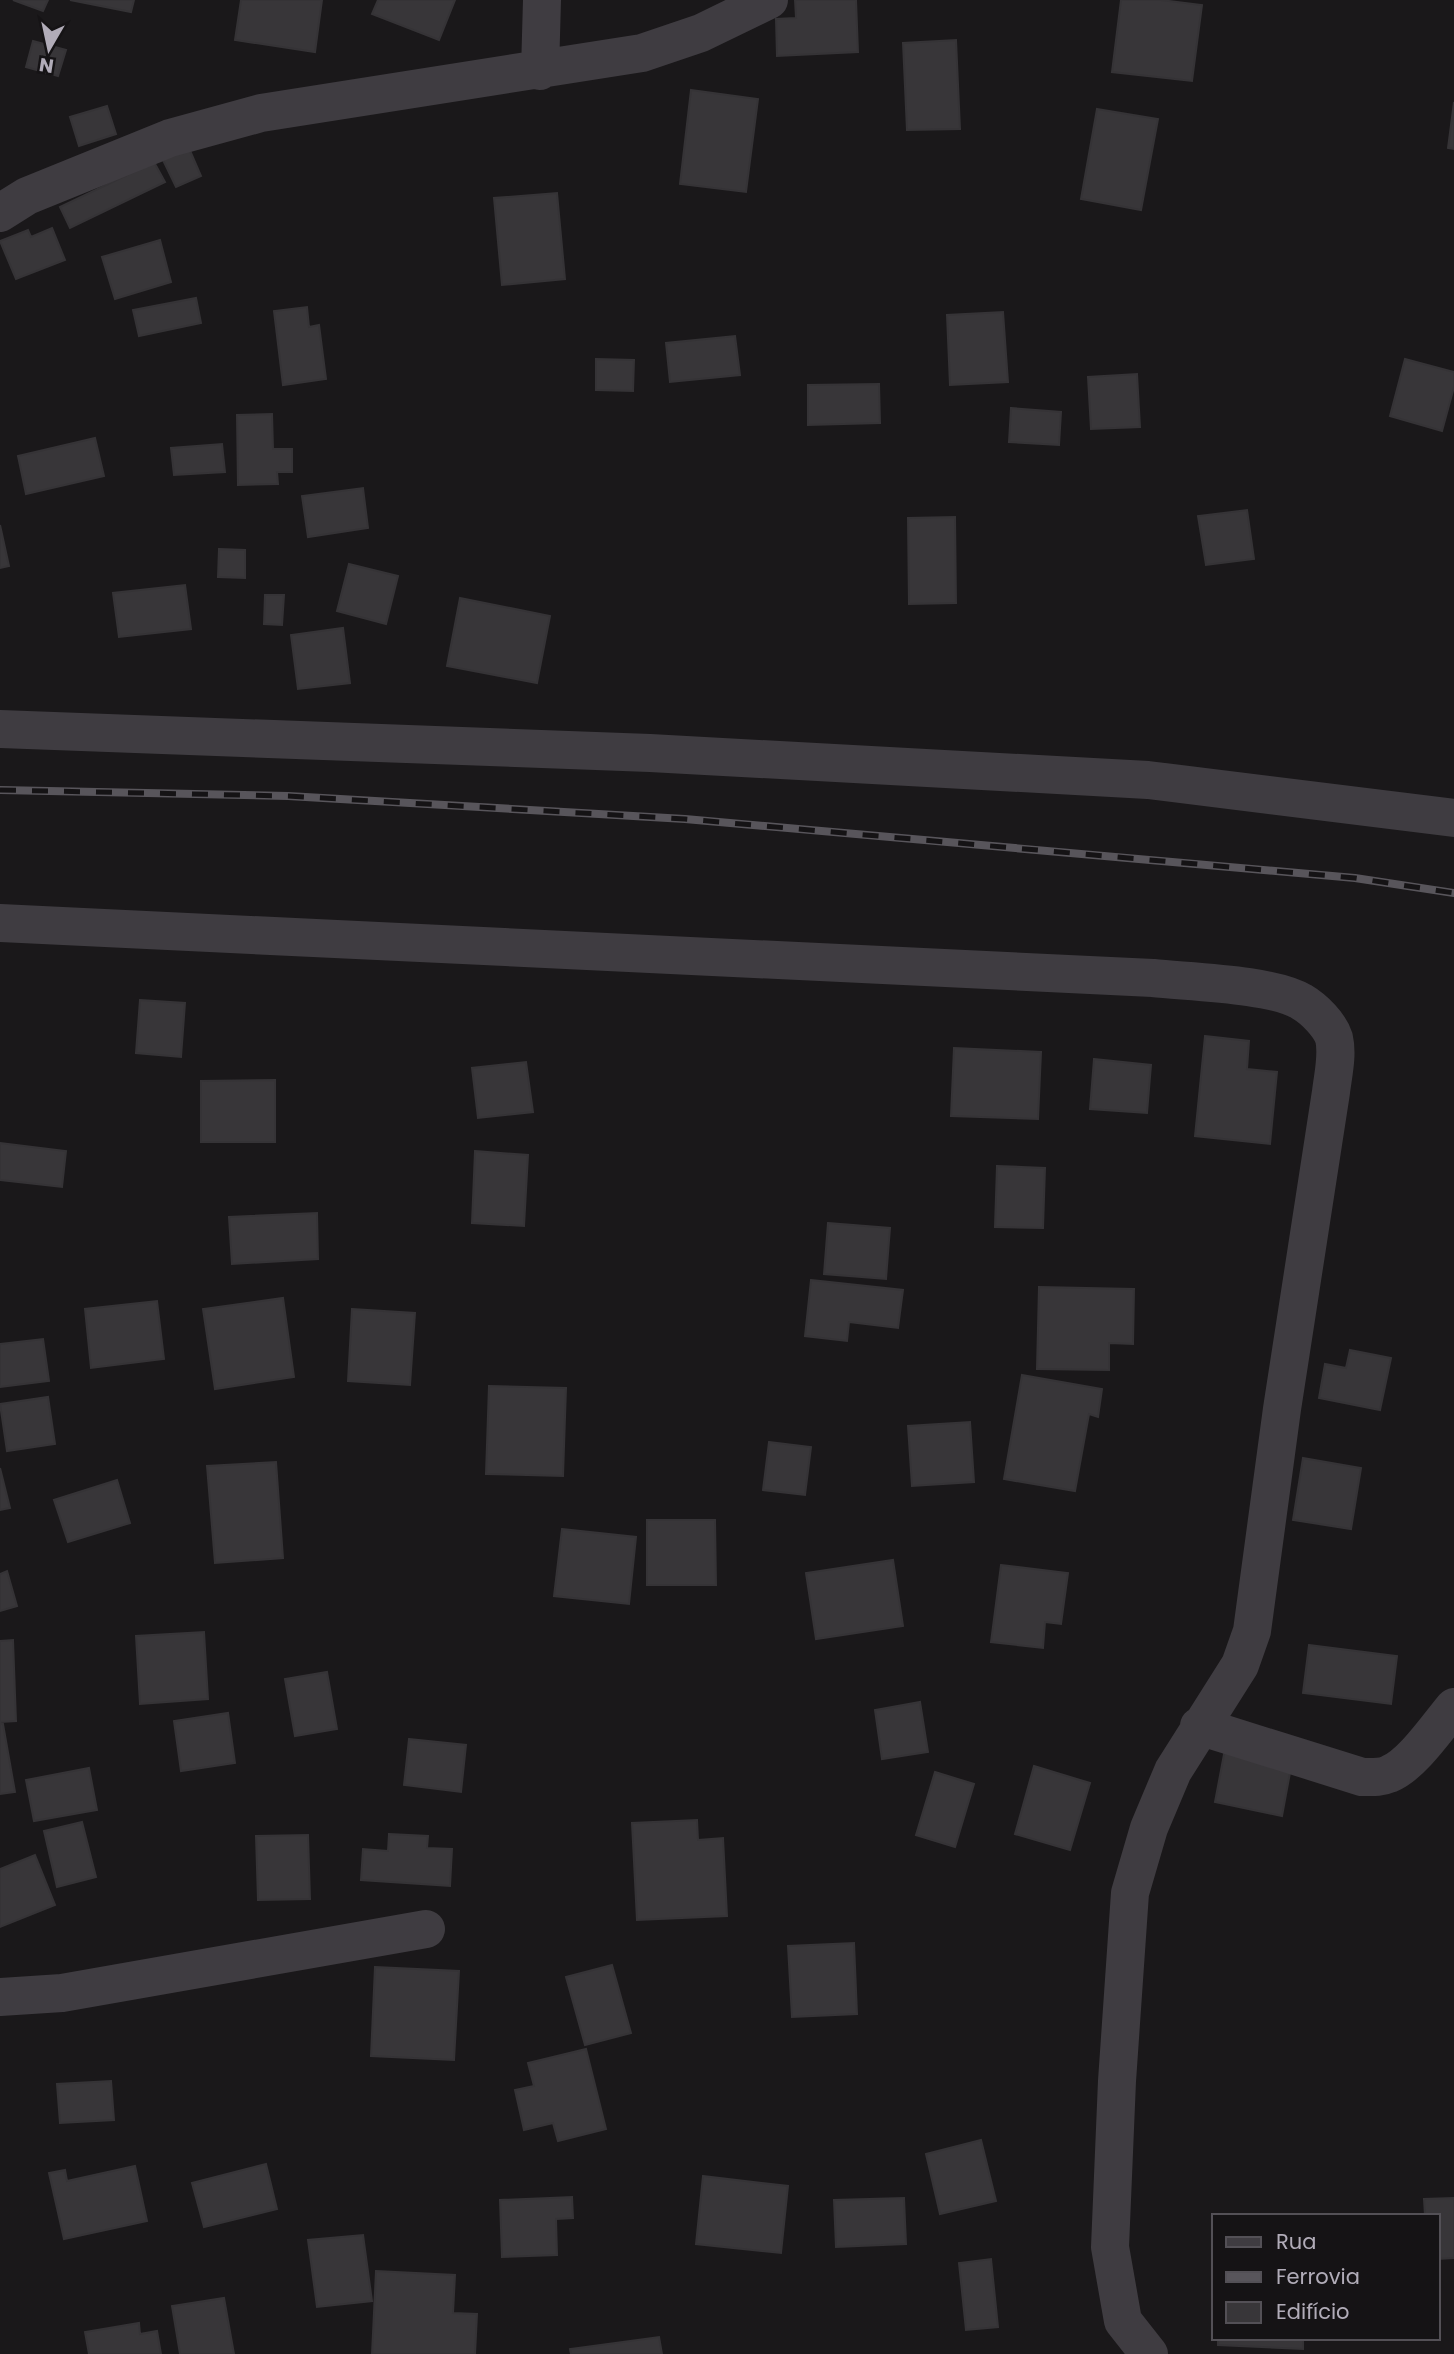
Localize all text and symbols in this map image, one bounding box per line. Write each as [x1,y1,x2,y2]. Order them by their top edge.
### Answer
north arrow [14,14,84,84]
text: N [37,51,56,80]
legend [1212,2214,1440,2340]
text: Rua [1276,2227,1316,2256]
text: Ferrovia [1276,2262,1360,2291]
text: Edifício [1276,2297,1350,2326]

